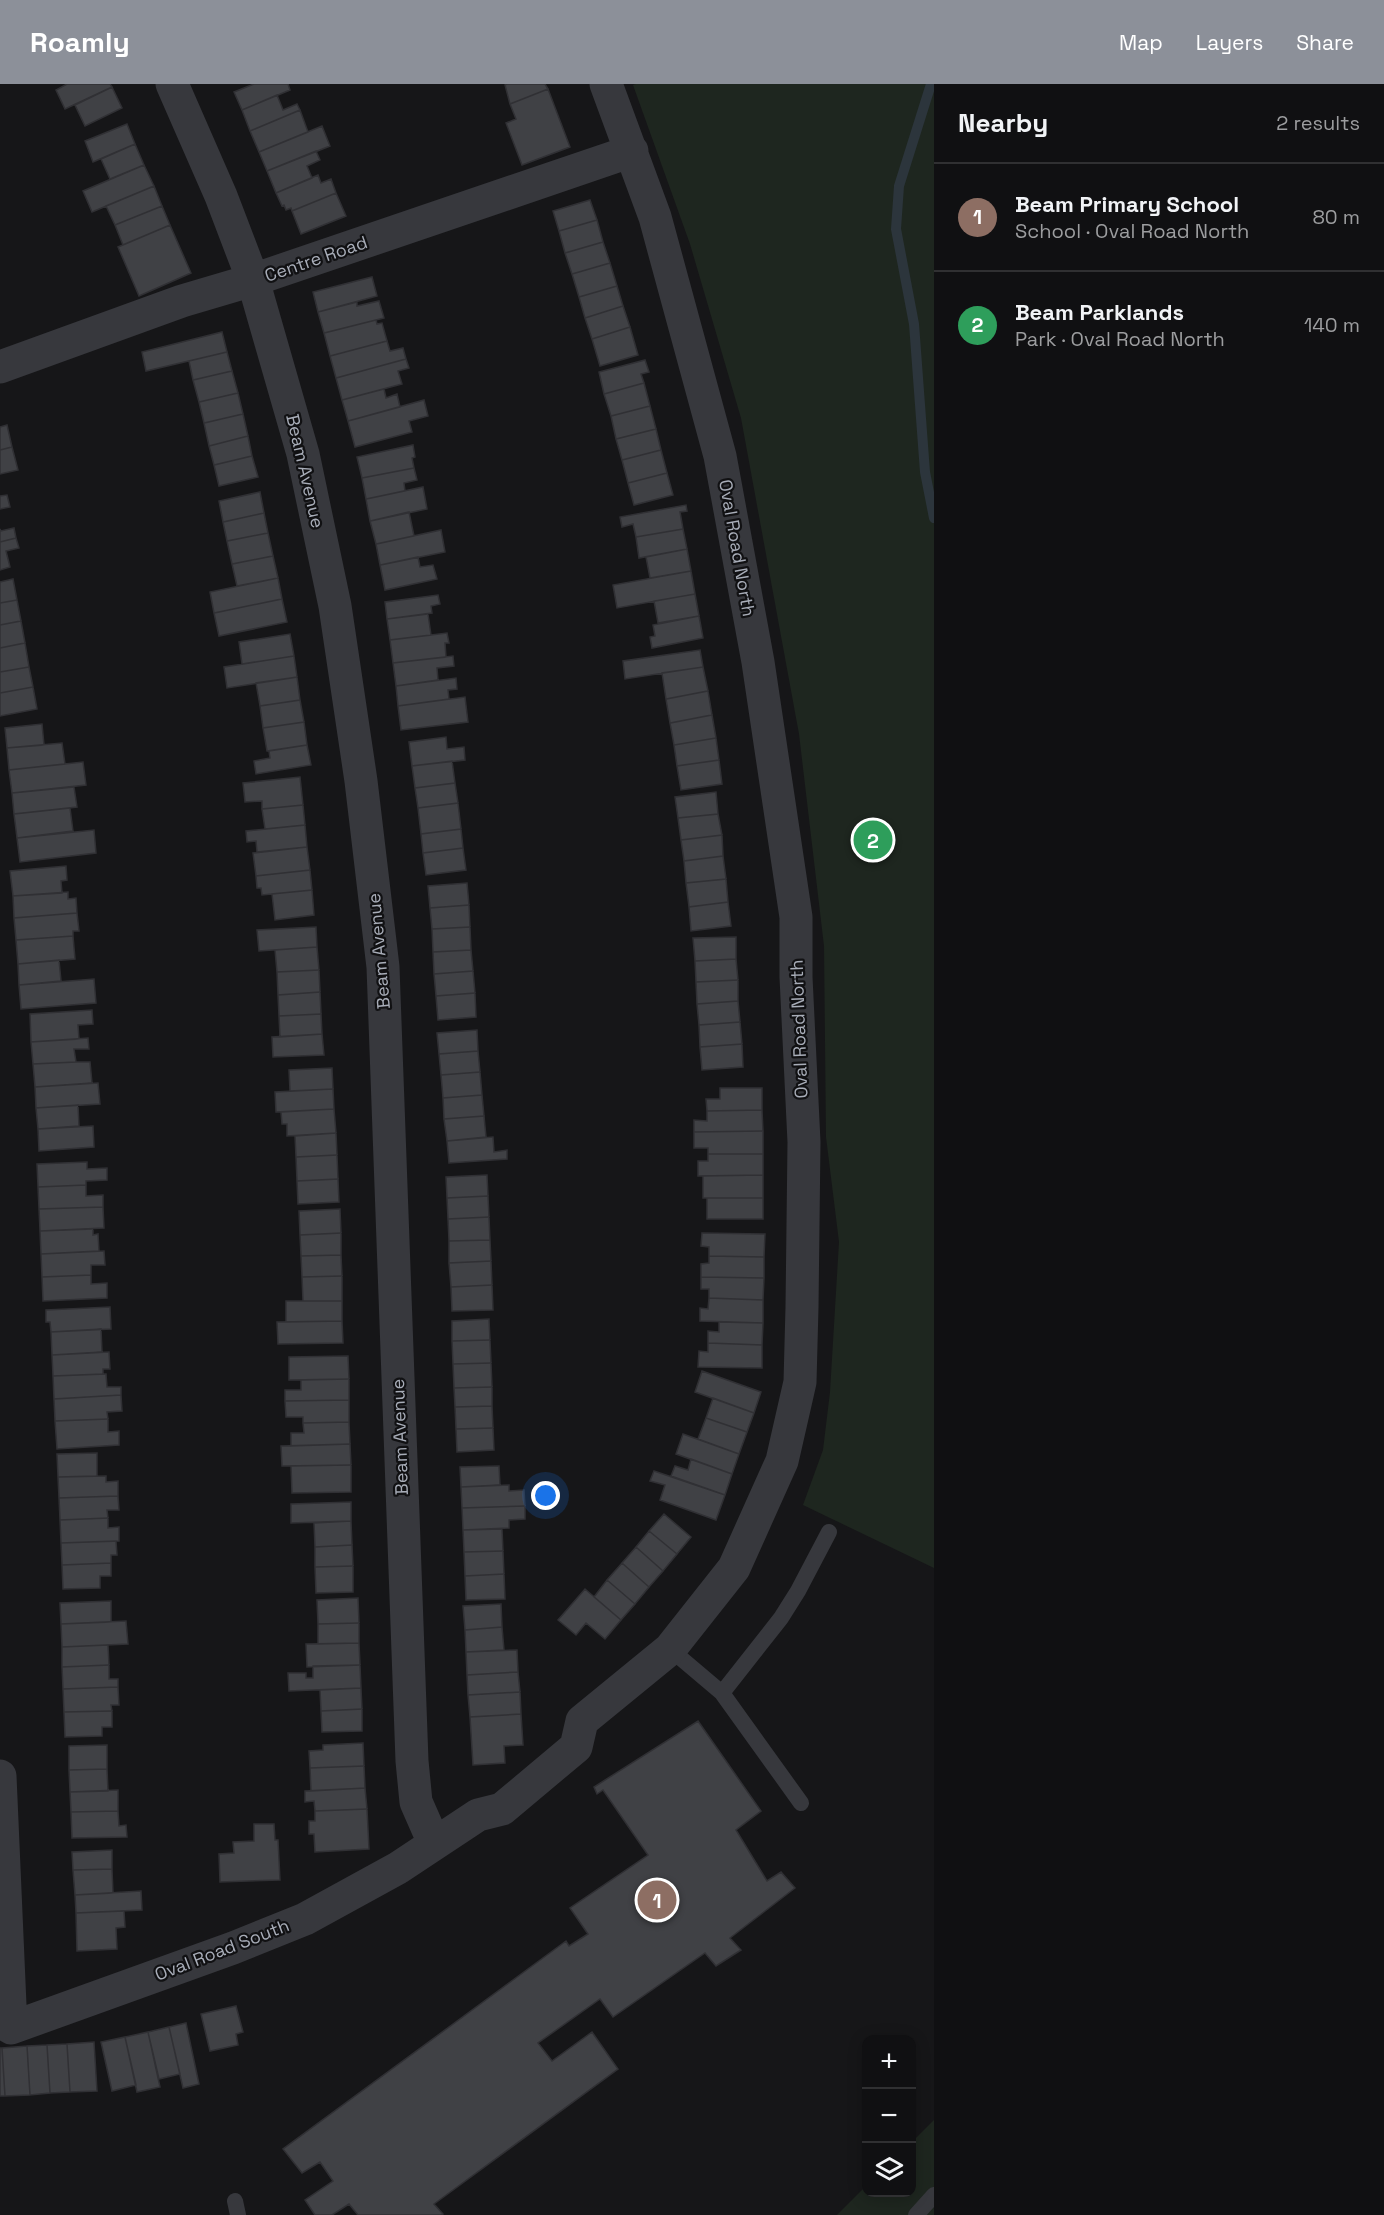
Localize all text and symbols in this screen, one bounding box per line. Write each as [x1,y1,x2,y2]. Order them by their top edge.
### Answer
text: Roamly [30,24,130,60]
text: Map [1119,29,1163,56]
text: Layers [1196,29,1263,56]
text: Share [1296,29,1354,56]
text: Nearby [958,106,1048,140]
text: 2 results [1276,110,1360,136]
text: Beam Primary School [1015,190,1239,218]
text: 1 [973,204,982,230]
text: 80 m [1312,204,1360,230]
text: School · Oval Road North [1015,218,1249,244]
street label: Centre Road [261,230,370,287]
text: Beam Parklands [1015,298,1184,326]
text: 2 [972,312,983,338]
text: 140 m [1304,312,1360,338]
text: Park · Oval Road North [1015,326,1225,352]
street label: Beam Avenue [281,412,330,530]
street label: Oval Road North [714,478,761,618]
pin: 2 [854,818,892,862]
street label: Beam Avenue [362,892,395,1010]
street label: Oval Road North [785,959,812,1099]
street label: Beam Avenue [386,1378,413,1496]
your location [531,1481,560,1510]
pin: 1 [638,1878,676,1922]
street label: Oval Road South [151,1913,292,1986]
map controls [862,2035,916,2197]
button: + [862,2035,916,2089]
button: − [862,2089,916,2143]
button: layers [862,2143,916,2197]

